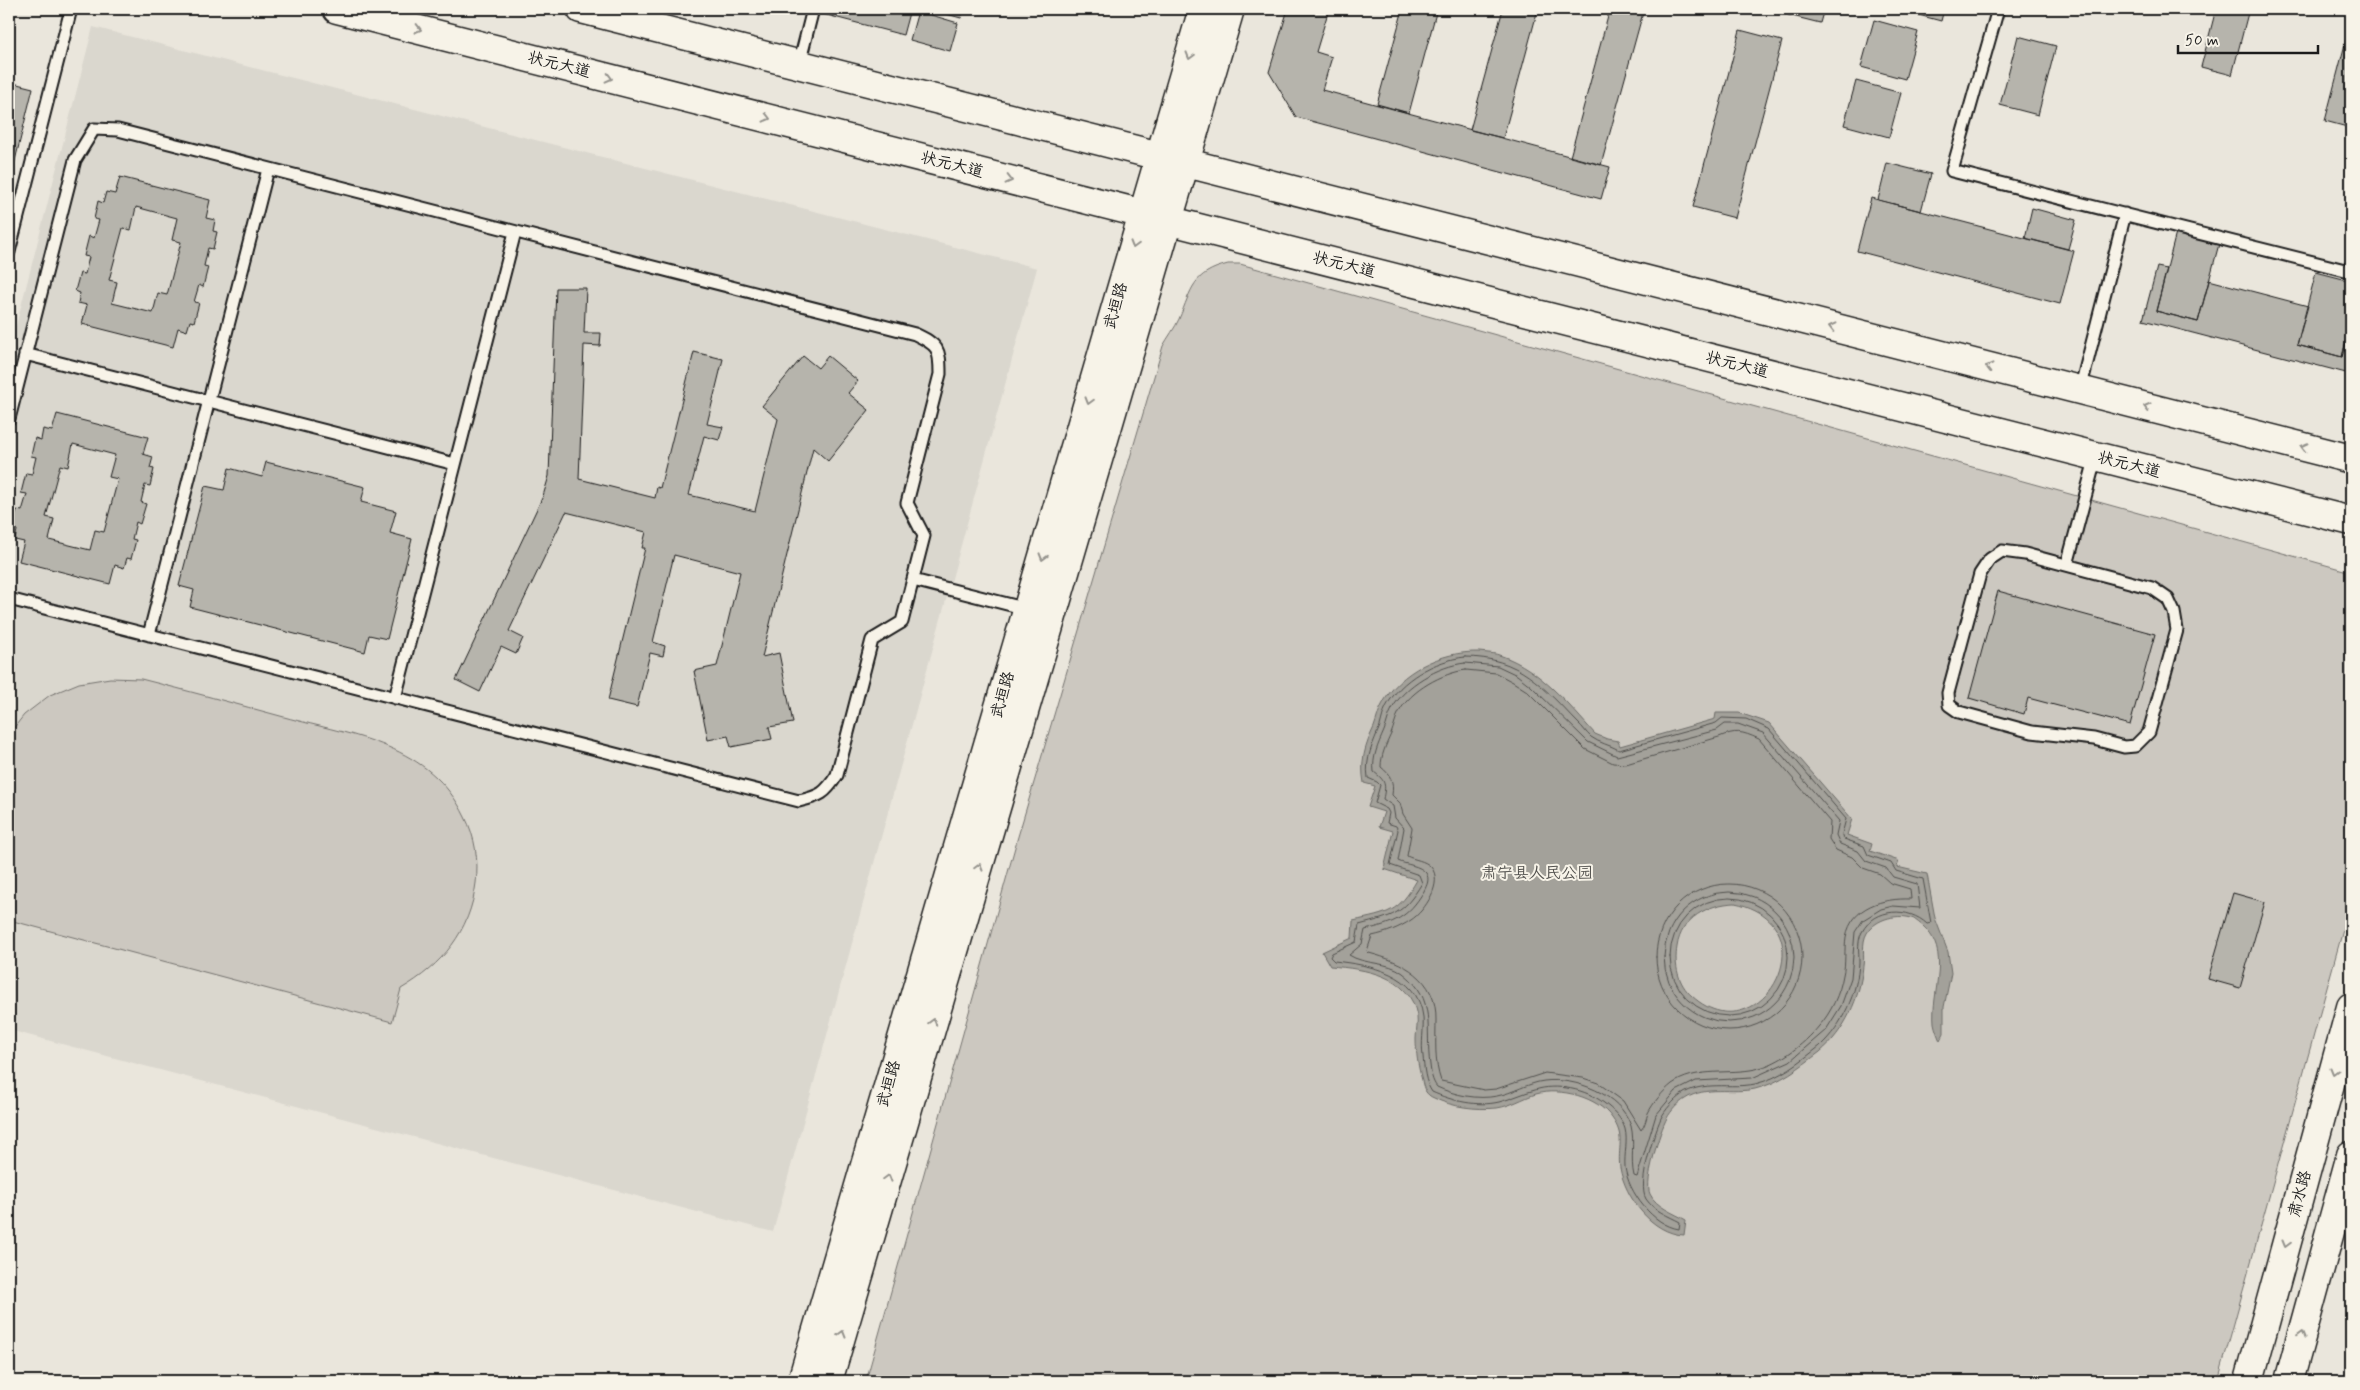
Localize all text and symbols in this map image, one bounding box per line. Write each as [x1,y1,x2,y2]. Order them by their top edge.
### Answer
scale bar [2178,22,2318,54]
one-way arrow [413,24,421,34]
text: 50 m [2185,31,2219,51]
street label: 状元大道 [525,47,593,83]
one-way arrow [1185,51,1195,59]
one-way arrow [605,72,614,83]
one-way arrow [762,112,771,123]
street label: 状元大道 [918,147,986,183]
one-way arrow [1005,174,1014,185]
one-way arrow [1130,240,1140,249]
street label: 状元大道 [1310,247,1378,283]
street label: 武垣路 [1099,280,1133,332]
one-way arrow [1827,322,1836,333]
street label: 状元大道 [1703,347,1771,383]
one-way arrow [1985,362,1994,373]
one-way arrow [1084,396,1094,405]
one-way arrow [2142,402,2151,413]
one-way arrow [2300,442,2308,453]
street label: 状元大道 [2095,447,2163,483]
one-way arrow [1038,552,1048,561]
street label: 武垣路 [986,669,1020,721]
one-way arrow [973,863,983,871]
park label: 肃宁县人民公园 [1481,863,1593,884]
one-way arrow [928,1019,938,1027]
street label: 武垣路 [872,1058,906,1110]
one-way arrow [2329,1066,2339,1074]
street label: 肃水路 [2284,1168,2316,1220]
one-way arrow [882,1175,892,1183]
one-way arrow [2282,1240,2292,1248]
one-way arrow [2296,1330,2307,1339]
one-way arrow [837,1331,847,1339]

